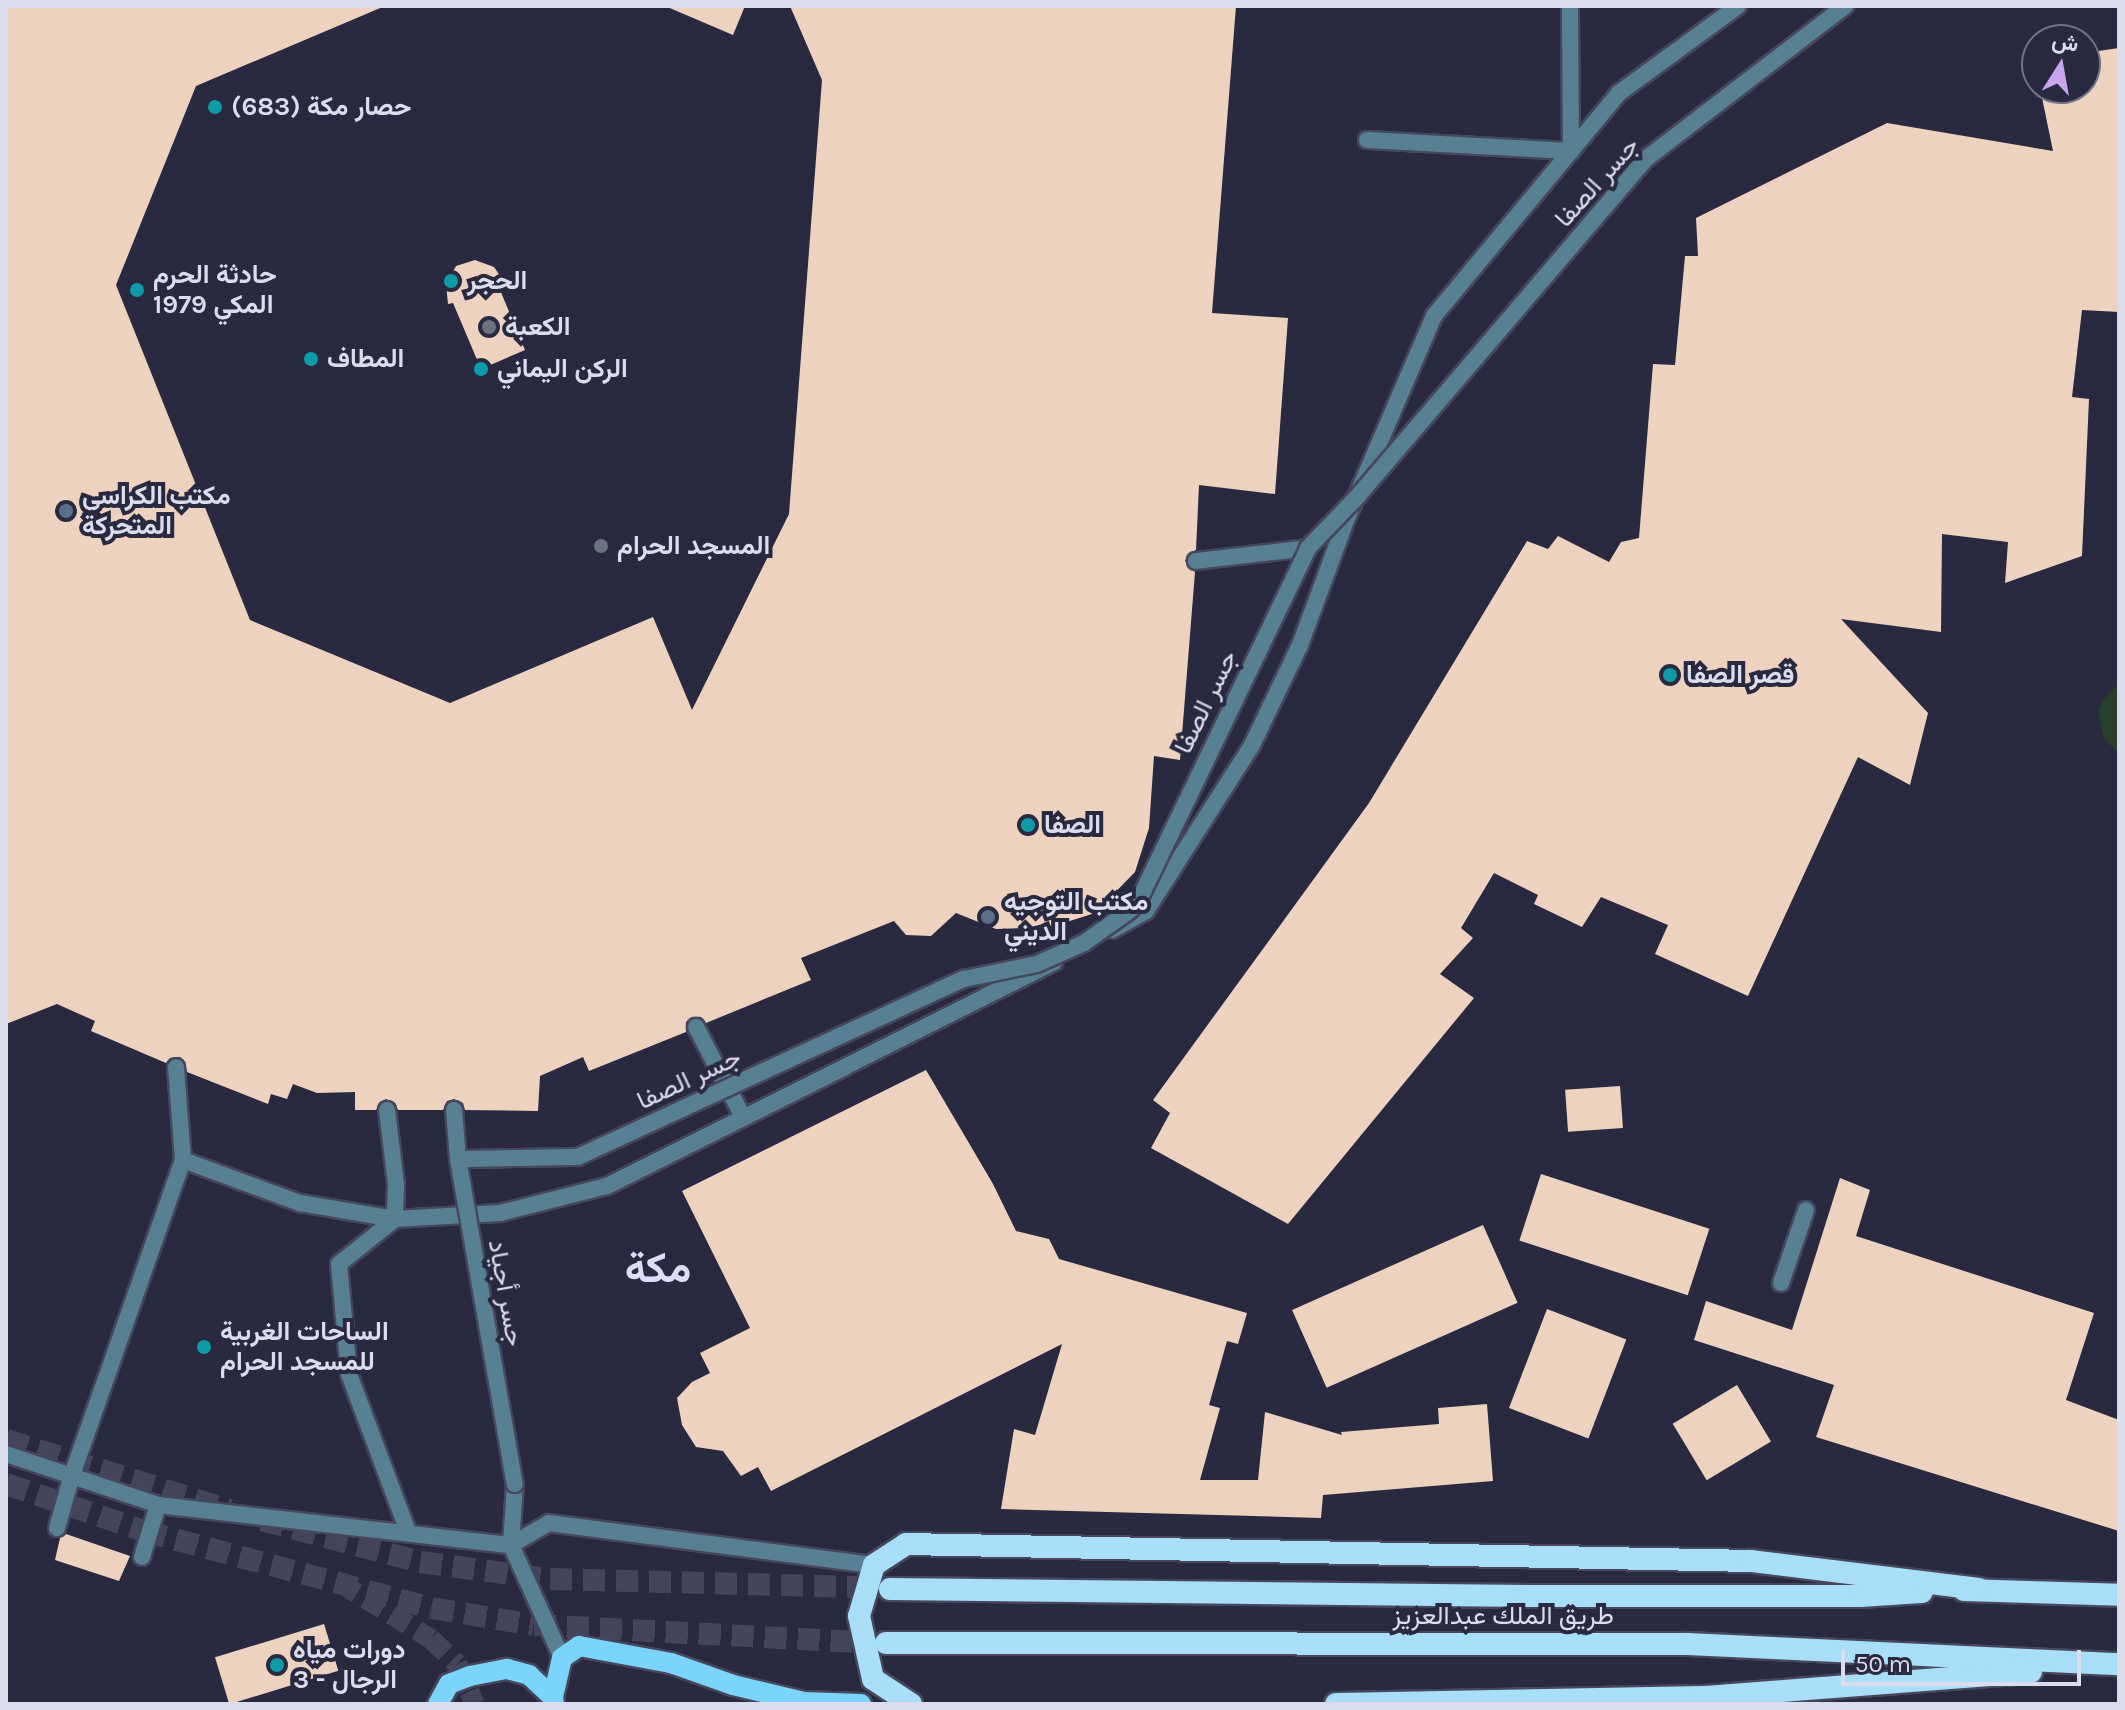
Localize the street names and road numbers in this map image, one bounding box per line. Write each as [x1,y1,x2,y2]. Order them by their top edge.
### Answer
street label: جسر الصفا [1548,130,1646,234]
street label: جسر الصفا [1168,645,1244,759]
street label: جسر الصفا [632,1041,746,1117]
street label: جسر أجياد [481,1237,531,1349]
street label: طريق الملك عبدالعزيز [1392,1600,1614,1632]

